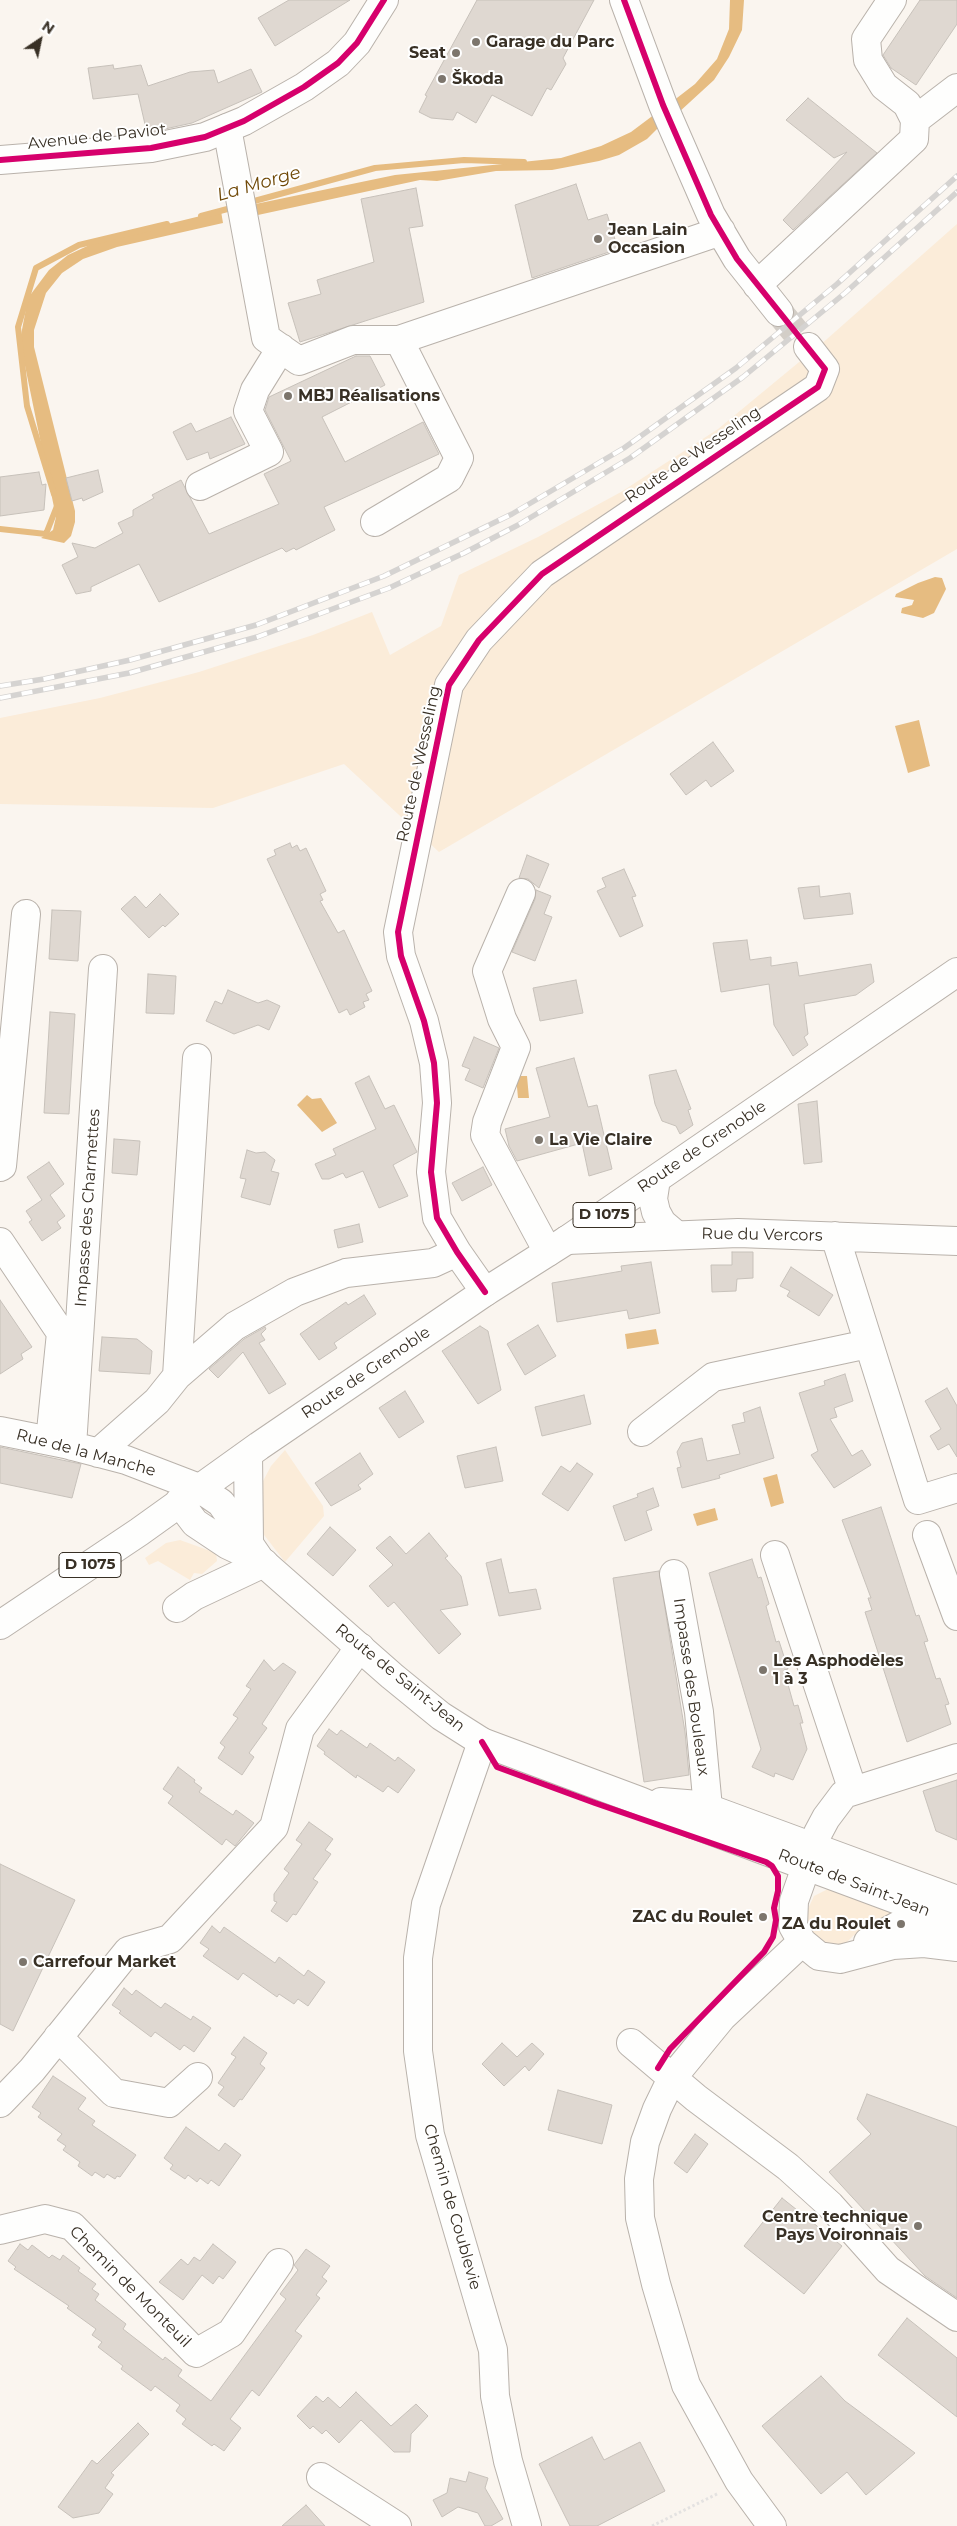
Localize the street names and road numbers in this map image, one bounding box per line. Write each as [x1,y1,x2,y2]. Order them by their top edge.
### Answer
street label: Avenue de Paviot [27,120,167,154]
street label: Route de Wesseling [622,402,764,508]
street label: Route de Wesseling [393,684,445,844]
street label: Route de Grenoble [634,1097,770,1197]
street label: Impasse des Charmettes [72,1108,104,1308]
road number: D 1075 [573,1202,635,1228]
street label: Rue du Vercors [701,1224,823,1246]
street label: Route de Grenoble [298,1323,434,1423]
street label: Rue de la Manche [14,1425,158,1481]
road number: D 1075 [59,1552,121,1578]
street label: Impasse des Bouleaux [669,1597,713,1777]
street label: Route de Saint-Jean [331,1620,469,1736]
street label: Route de Saint-Jean [775,1845,933,1921]
street label: Chemin de Coublevie [419,2122,485,2292]
street label: Chemin de Monteuil [65,2222,195,2352]

